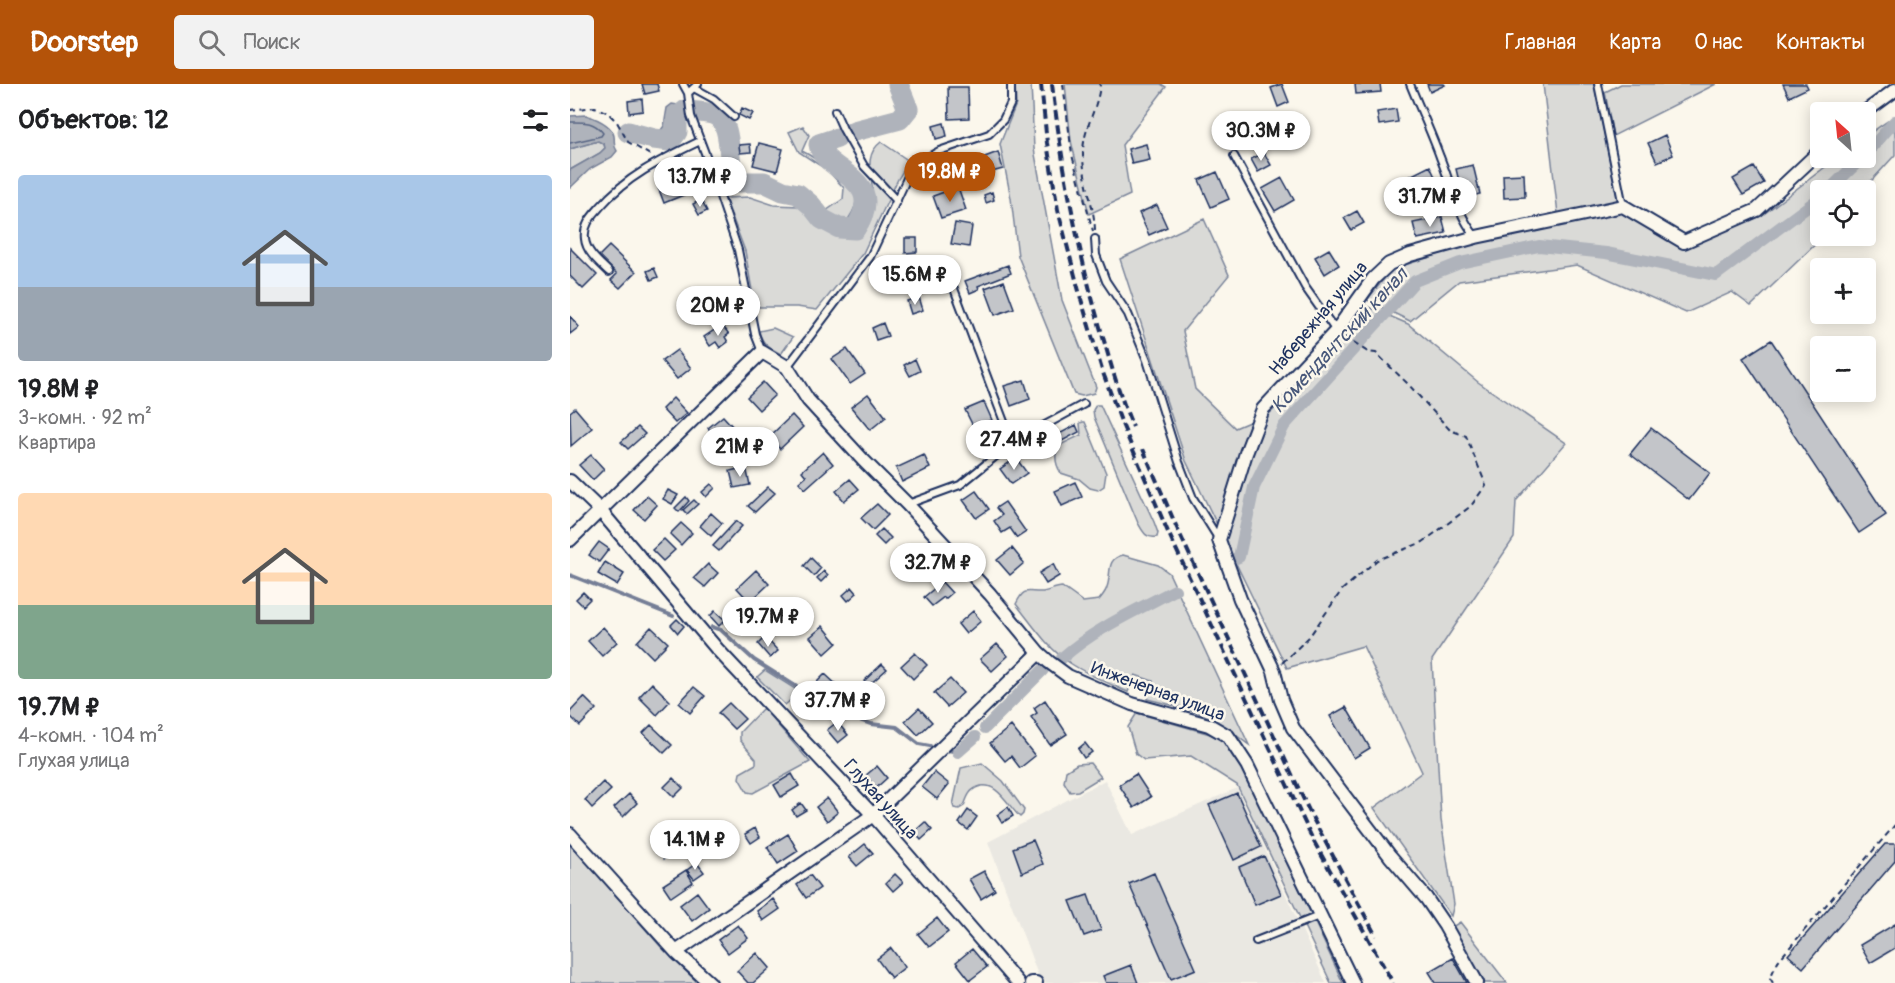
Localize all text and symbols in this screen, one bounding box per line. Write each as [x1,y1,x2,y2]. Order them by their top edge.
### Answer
search box [174,15,594,69]
text: Doorstep [30,25,138,60]
icon: search [195,26,228,59]
text: Поиск [243,28,301,56]
text: Главная [1505,29,1576,56]
text: Карта [1609,29,1661,56]
text: О нас [1694,29,1743,56]
text: Контакты [1776,29,1865,56]
north arrow [1810,102,1876,168]
map controls [1810,102,1876,402]
text: Объектов: 12 [18,104,169,136]
icon: filters [519,104,552,137]
pin: 30.3M ₽ [1206,111,1316,162]
text: 30.3M ₽ [1225,118,1297,143]
pin: 19.8M ₽ [895,152,1005,203]
pin: 13.7M ₽ [645,157,755,208]
text: 19.8M ₽ [918,159,982,184]
text: 13.7M ₽ [668,164,732,189]
pin: 31.7M ₽ [1375,177,1485,228]
button: locate [1810,180,1876,246]
text: 31.7M ₽ [1398,184,1462,209]
icon: home [231,214,339,322]
pin: 15.6M ₽ [860,255,970,306]
street label: Набережная улица [1264,257,1373,380]
button: + [1810,258,1876,324]
text: 15.6M ₽ [882,262,948,287]
water label: Комендантский канал [1266,262,1414,418]
pin: 20M ₽ [676,286,760,337]
text: 20M ₽ [690,293,746,318]
button: − [1810,336,1876,402]
text: 19.8M ₽ [18,373,100,405]
text: 3-комн. · 92 m² [18,405,152,430]
pin: 27.4M ₽ [959,420,1069,471]
pin: 21M ₽ [698,427,782,478]
text: 27.4M ₽ [980,427,1048,452]
text: Квартира [18,430,96,455]
text: 21M ₽ [715,434,765,459]
icon: home [231,532,339,640]
pin: 32.7M ₽ [883,543,993,594]
text: 32.7M ₽ [904,550,972,575]
pin: 19.7M ₽ [713,597,823,648]
text: 19.7M ₽ [736,604,800,629]
street label: Инженерная улица [1088,657,1228,726]
pin: 37.7M ₽ [783,681,893,732]
text: 37.7M ₽ [804,688,872,713]
text: 19.7M ₽ [18,691,101,723]
text: 4-комн. · 104 m² [18,723,164,748]
text: Глухая улица [18,748,129,773]
street label: Глухая улица [839,754,923,844]
pin: 14.1M ₽ [640,820,750,871]
text: 14.1M ₽ [664,827,726,852]

